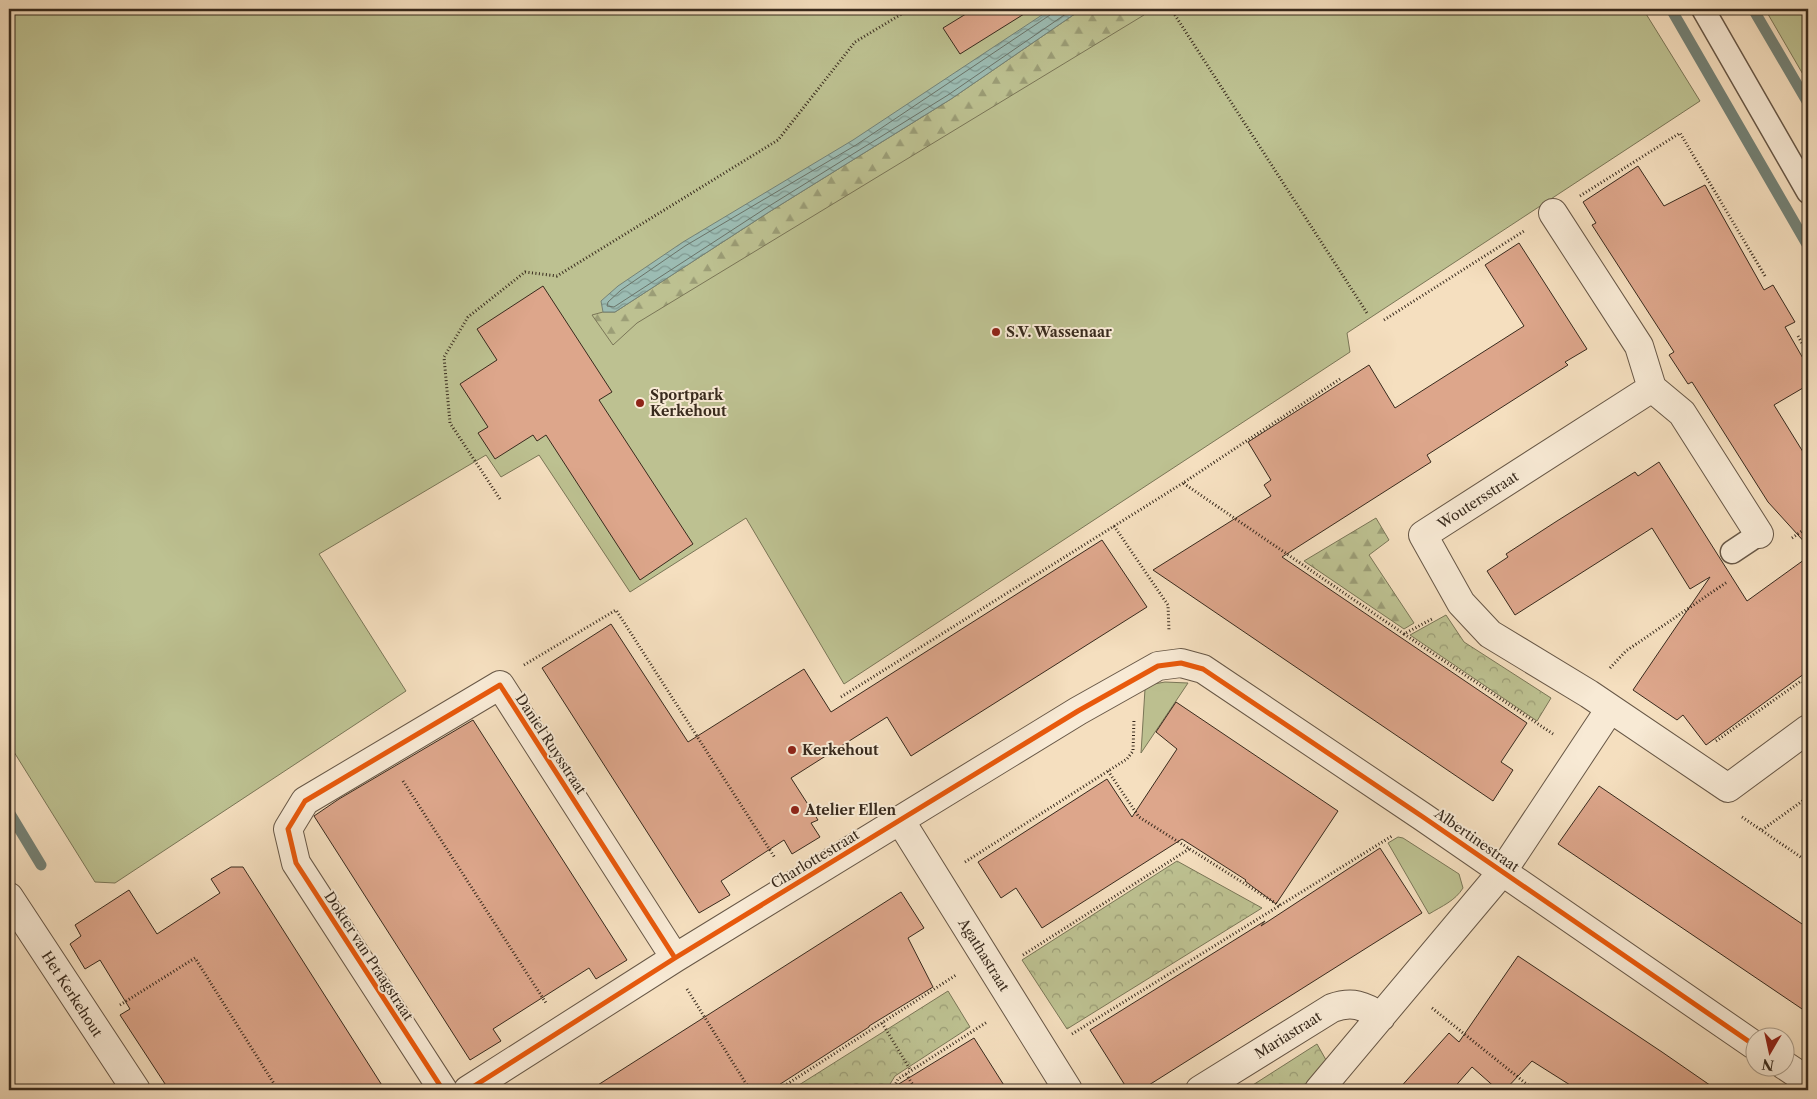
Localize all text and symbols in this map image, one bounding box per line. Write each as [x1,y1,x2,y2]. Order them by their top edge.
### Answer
place label: S.V. Wassenaar [1006,323,1112,341]
marker: S.V. Wassenaar [990,326,1002,338]
place label: Sportpark Kerkehout [650,386,727,420]
marker: Sportpark Kerkehout [634,397,646,409]
street label: Woutersstraat [1433,467,1522,533]
street label: Daniel Ruysstraat [512,690,590,798]
place label: Kerkehout [802,741,879,759]
marker: Kerkehout [786,744,798,756]
place label: Atelier Ellen [804,801,897,819]
marker: Atelier Ellen [789,804,801,816]
street label: Albertinestraat [1430,804,1523,876]
street label: Charlottestraat [768,826,862,892]
street label: Dokter van Praagstraat [320,888,418,1024]
street label: Agathastraat [954,914,1014,995]
street label: Het Kerkehout [38,948,106,1040]
street label: Mariastraat [1251,1007,1325,1063]
north arrow [1744,1026,1794,1076]
text: N [1761,1055,1775,1075]

